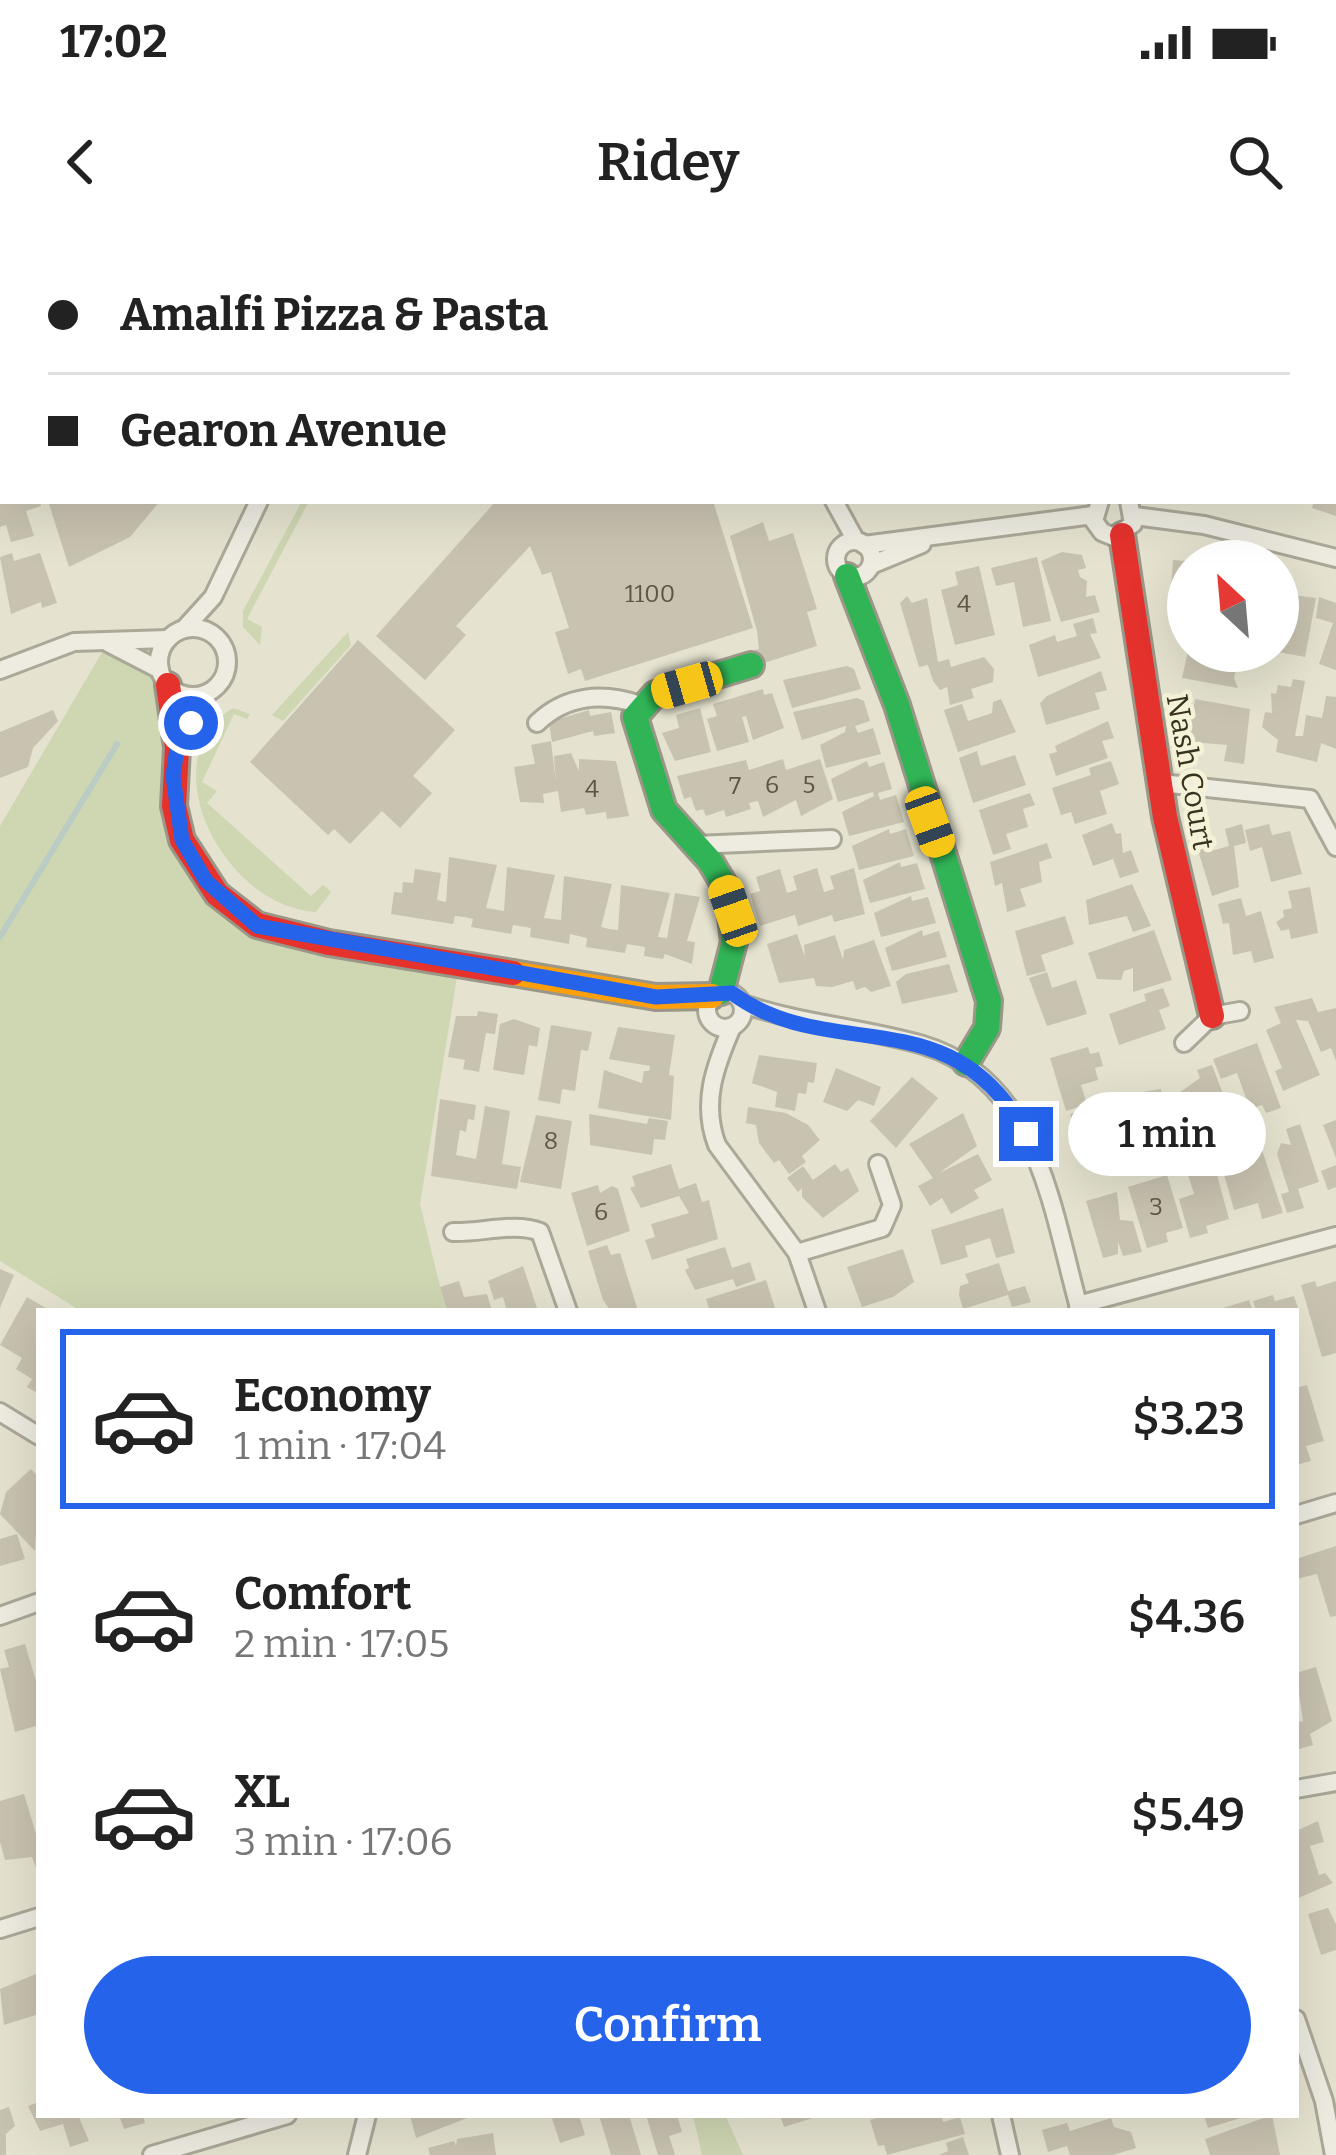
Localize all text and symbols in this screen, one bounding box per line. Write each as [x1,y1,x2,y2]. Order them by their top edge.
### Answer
text: 17:02 [60,15,168,69]
icon: back [48,129,114,195]
icon: search [1222,129,1288,195]
text: Ridey [597,130,739,194]
text: Amalfi Pizza & Pasta [120,288,548,342]
text: Gearon Avenue [120,404,447,458]
north arrow [1167,540,1299,672]
map controls [1167,540,1299,672]
house number: 1100 [625,580,675,608]
house number: 4 [957,590,971,618]
car [647,658,727,712]
street label: Nash Court [1159,691,1221,853]
route start [164,696,218,750]
house number: 6 [765,771,779,799]
house number: 5 [803,771,815,799]
house number: 7 [729,772,741,800]
house number: 4 [585,775,599,803]
car [901,782,959,862]
car [704,871,762,951]
callout: 1 min [1068,1092,1266,1176]
route end [999,1107,1053,1161]
text: 1 min [1118,1111,1216,1157]
house number: 8 [544,1127,558,1155]
house number: 3 [1149,1193,1163,1221]
house number: 6 [594,1198,608,1226]
icon: car [90,1365,198,1473]
text: Economy [234,1369,431,1423]
text: $3.23 [1132,1392,1245,1446]
text: 1 min · 17:04 [234,1423,446,1469]
icon: car [90,1563,198,1671]
text: Comfort [234,1567,412,1621]
text: $4.36 [1128,1590,1245,1644]
text: 2 min · 17:05 [234,1621,449,1667]
icon: car [90,1761,198,1869]
text: XL [234,1765,290,1819]
text: $5.49 [1131,1788,1245,1842]
text: 3 min · 17:06 [234,1819,453,1865]
button: Confirm [84,1956,1251,2094]

